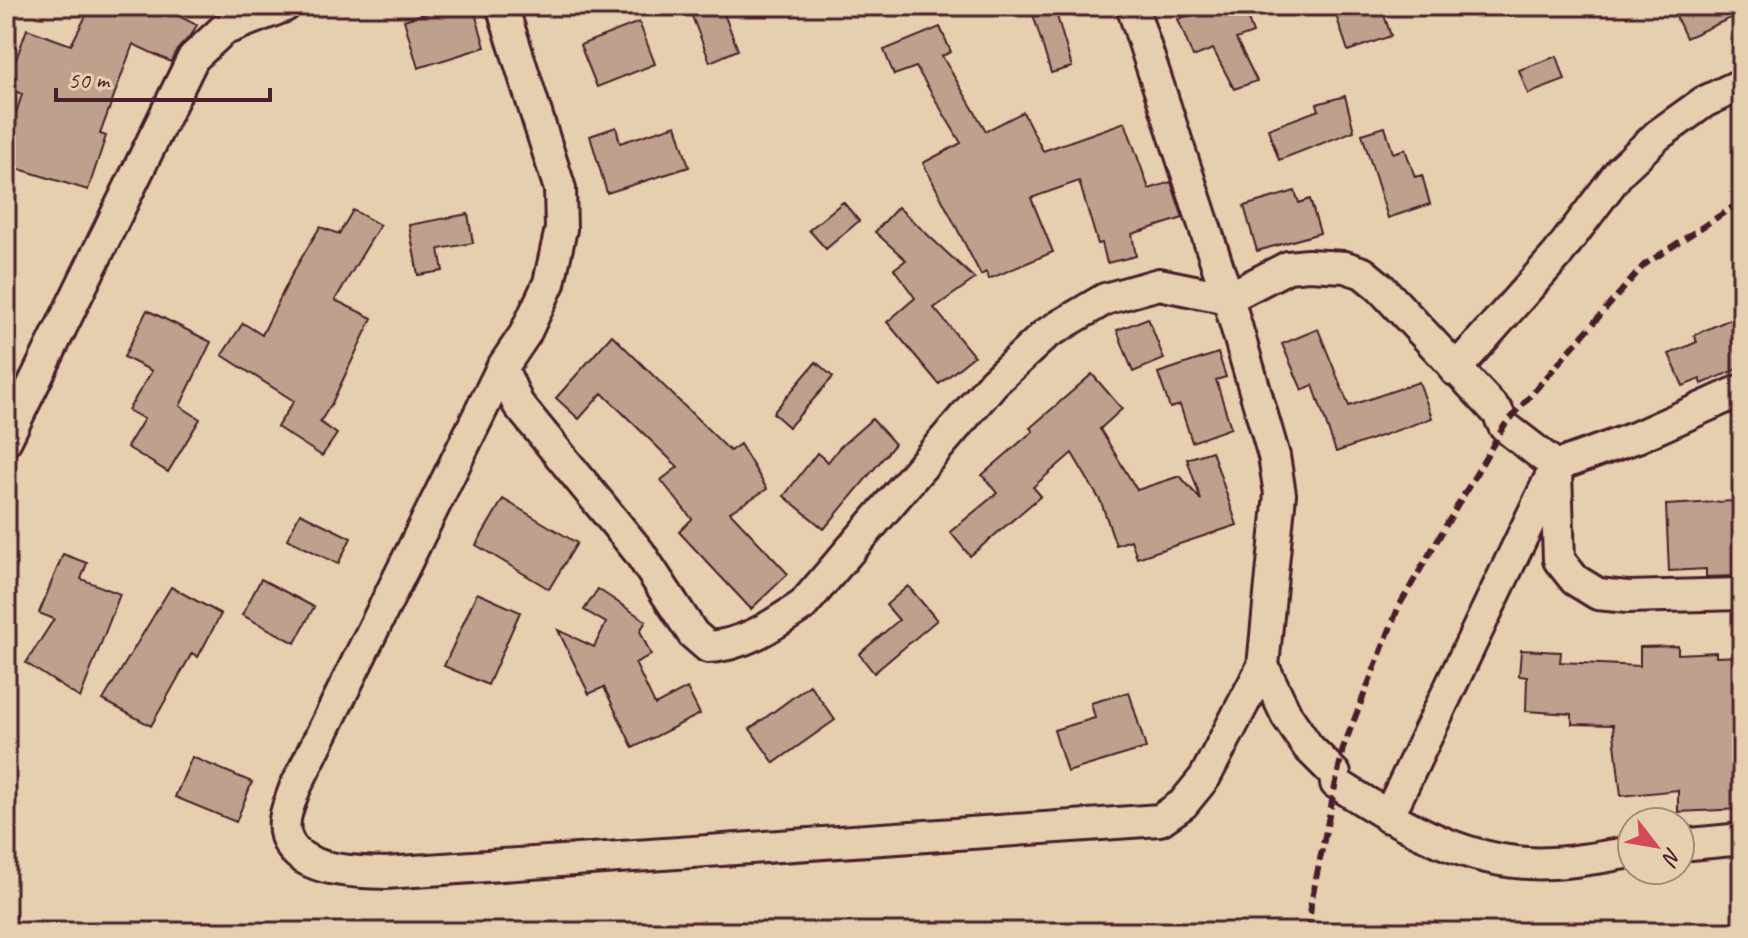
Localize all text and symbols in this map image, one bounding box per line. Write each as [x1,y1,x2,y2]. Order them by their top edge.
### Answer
scale bar [56,52,270,102]
text: 50 m [68,65,111,95]
north arrow [1616,806,1696,886]
text: N [1655,843,1688,872]

